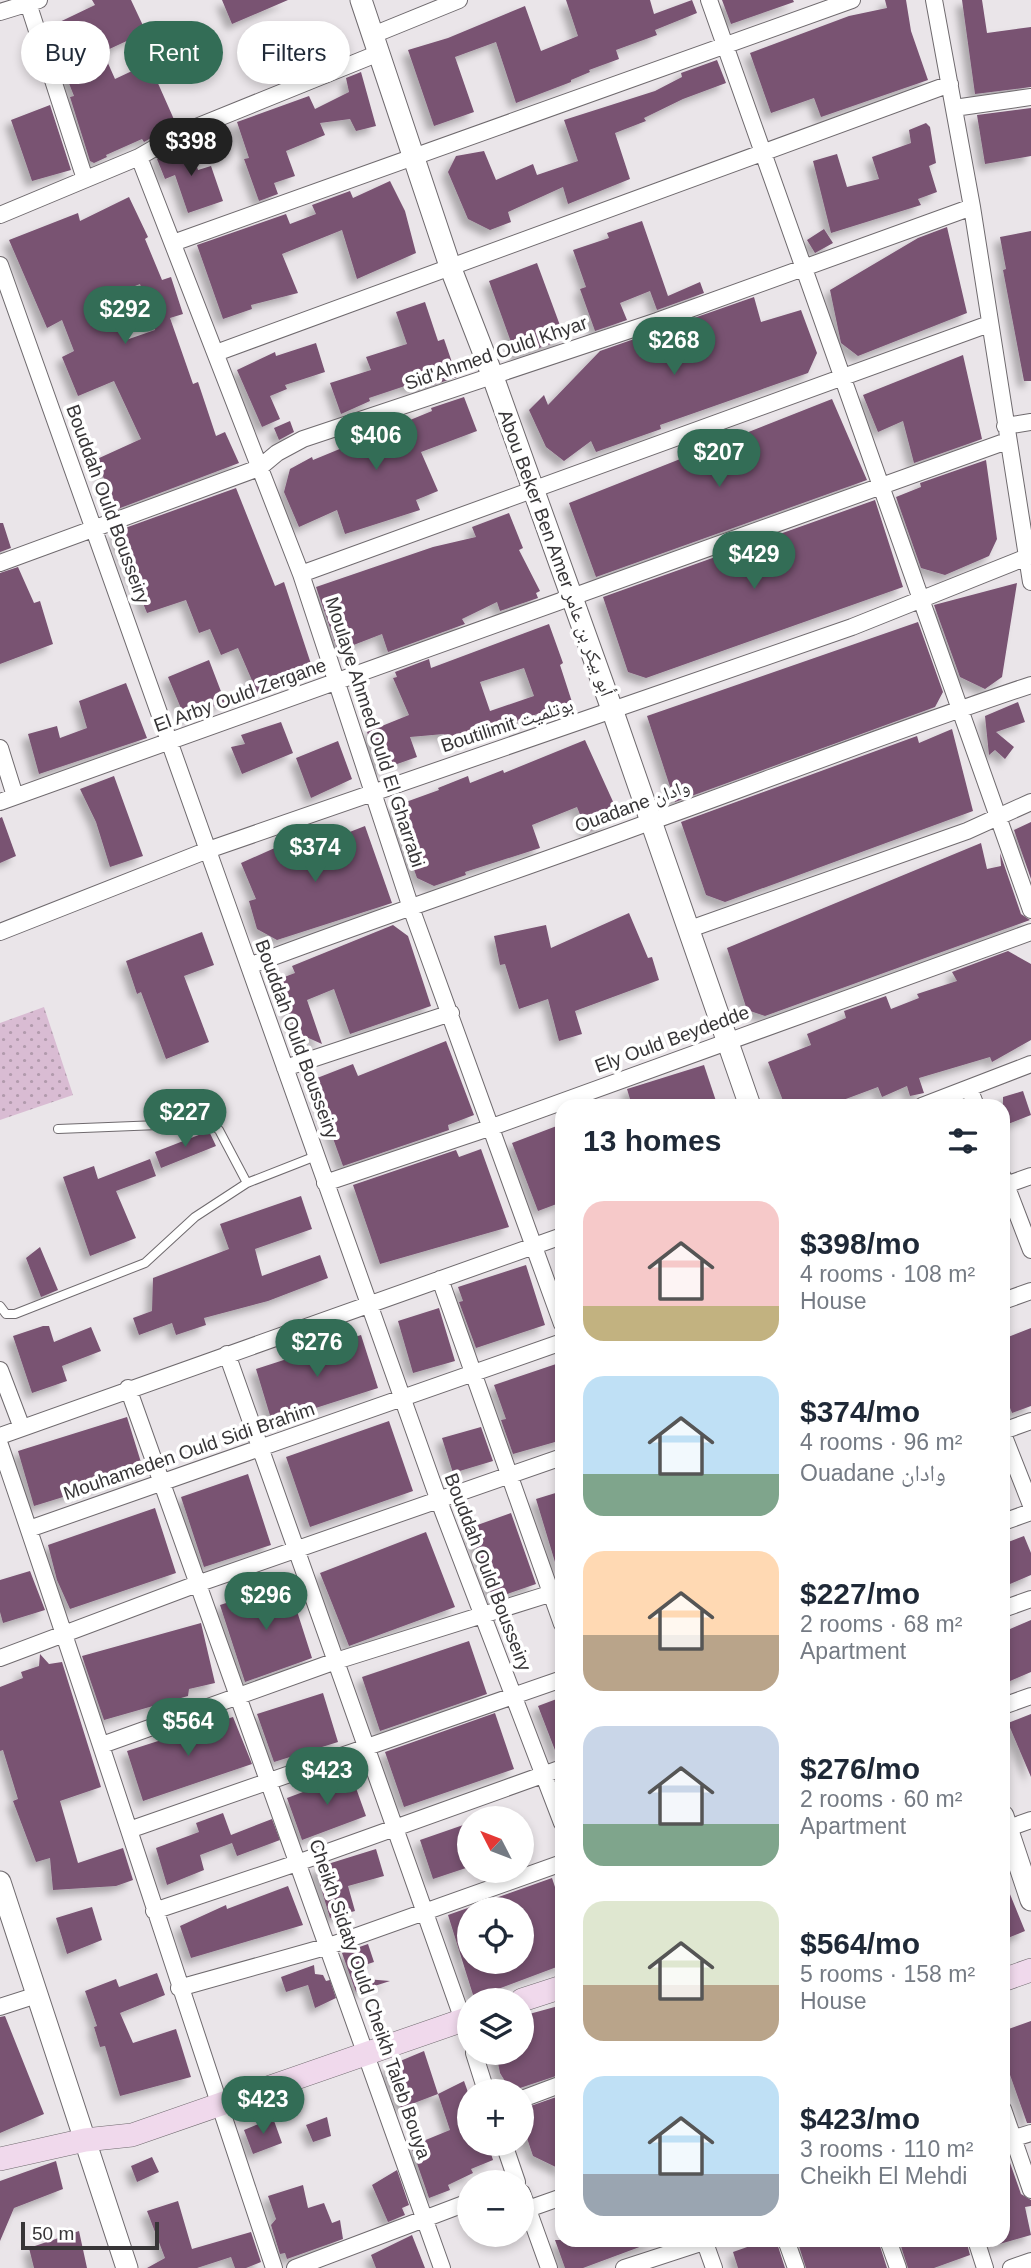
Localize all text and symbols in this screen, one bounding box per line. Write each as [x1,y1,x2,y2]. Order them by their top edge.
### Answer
chip: Buy [21,21,110,84]
chip: Rent [124,21,223,84]
chip: Filters [237,21,350,84]
pin: $398 [150,118,232,178]
text: $398 [165,128,217,154]
pin: $292 [84,286,166,346]
text: $292 [99,296,151,322]
street label: Sid'Ahmed Ould Khyar [402,312,591,394]
pin: $268 [633,318,715,377]
text: $268 [648,327,700,353]
street label: Bouddah Ould Bousseiry [62,402,154,607]
street label: Abou Beker Ben Amer أبو بيكر بن عامر [493,407,618,699]
pin: $406 [335,412,417,472]
text: $406 [350,422,402,448]
pin: $207 [678,430,760,489]
text: $207 [693,439,745,465]
pin: $429 [713,532,795,591]
text: $429 [728,541,780,567]
street label: Moulaye Ahmed Ould El Gharrabi [321,594,429,870]
street label: El Arby Ould Zergane [151,654,329,736]
street label: Boutilimit بوتلميت [438,694,576,757]
street label: Ouadane وادان [572,776,693,837]
pin: $374 [274,824,356,884]
text: $374 [289,834,341,860]
street label: Bouddah Ould Bousseiry [251,937,343,1142]
street label: Ely Ould Beydedde [592,1001,752,1077]
pin: $227 [144,1090,226,1149]
text: $227 [159,1099,211,1125]
icon: filters [944,1122,982,1160]
text: 13 homes [583,1124,721,1157]
text: $398/mo [800,1227,920,1260]
icon: home [639,1229,723,1313]
text: 4 rooms · 108 m² [800,1261,975,1287]
text: House [800,1288,866,1314]
pin: $276 [276,1320,358,1379]
text: $276 [291,1329,343,1355]
text: $374/mo [800,1395,920,1428]
street label: Mouhameden Ould Sidi Brahim [61,1398,317,1504]
icon: home [639,1404,723,1488]
text: 4 rooms · 96 m² [800,1429,962,1455]
text: Ouadane وادان [800,1460,946,1486]
street label: Bouddah Ould Bousseiry [441,1470,536,1674]
pin: $296 [225,1572,307,1632]
text: $227/mo [800,1577,920,1610]
icon: home [639,1579,723,1663]
text: $296 [240,1582,292,1608]
text: 2 rooms · 68 m² [800,1611,962,1637]
text: Apartment [800,1638,906,1664]
pin: $564 [147,1698,229,1758]
text: $564 [162,1708,214,1734]
pin: $423 [286,1748,368,1807]
text: $276/mo [800,1752,920,1785]
icon: home [639,1754,723,1838]
text: $423 [301,1757,353,1783]
text: 2 rooms · 60 m² [800,1786,962,1812]
north arrow [457,1806,534,1883]
map controls [457,1806,534,2247]
text: Apartment [800,1813,906,1839]
street label: Cheikh Sidaty Ould Cheikh Taleb Bouya [305,1836,435,2162]
button: locate [457,1897,534,1974]
text: $564/mo [800,1927,920,1960]
icon: home [639,1929,723,2013]
text: 5 rooms · 158 m² [800,1961,975,1987]
button: layers [457,1988,534,2065]
text: House [800,1988,866,2014]
pin: $423 [222,2076,304,2136]
button: + [457,2079,534,2156]
text: $423 [237,2086,289,2112]
text: $423/mo [800,2102,920,2135]
icon: home [639,2104,723,2188]
text: 3 rooms · 110 m² [800,2136,973,2162]
text: Cheikh El Mehdi [800,2163,967,2189]
button: − [457,2170,534,2247]
scale bar [21,2219,159,2251]
text: 50 m [32,2223,74,2244]

